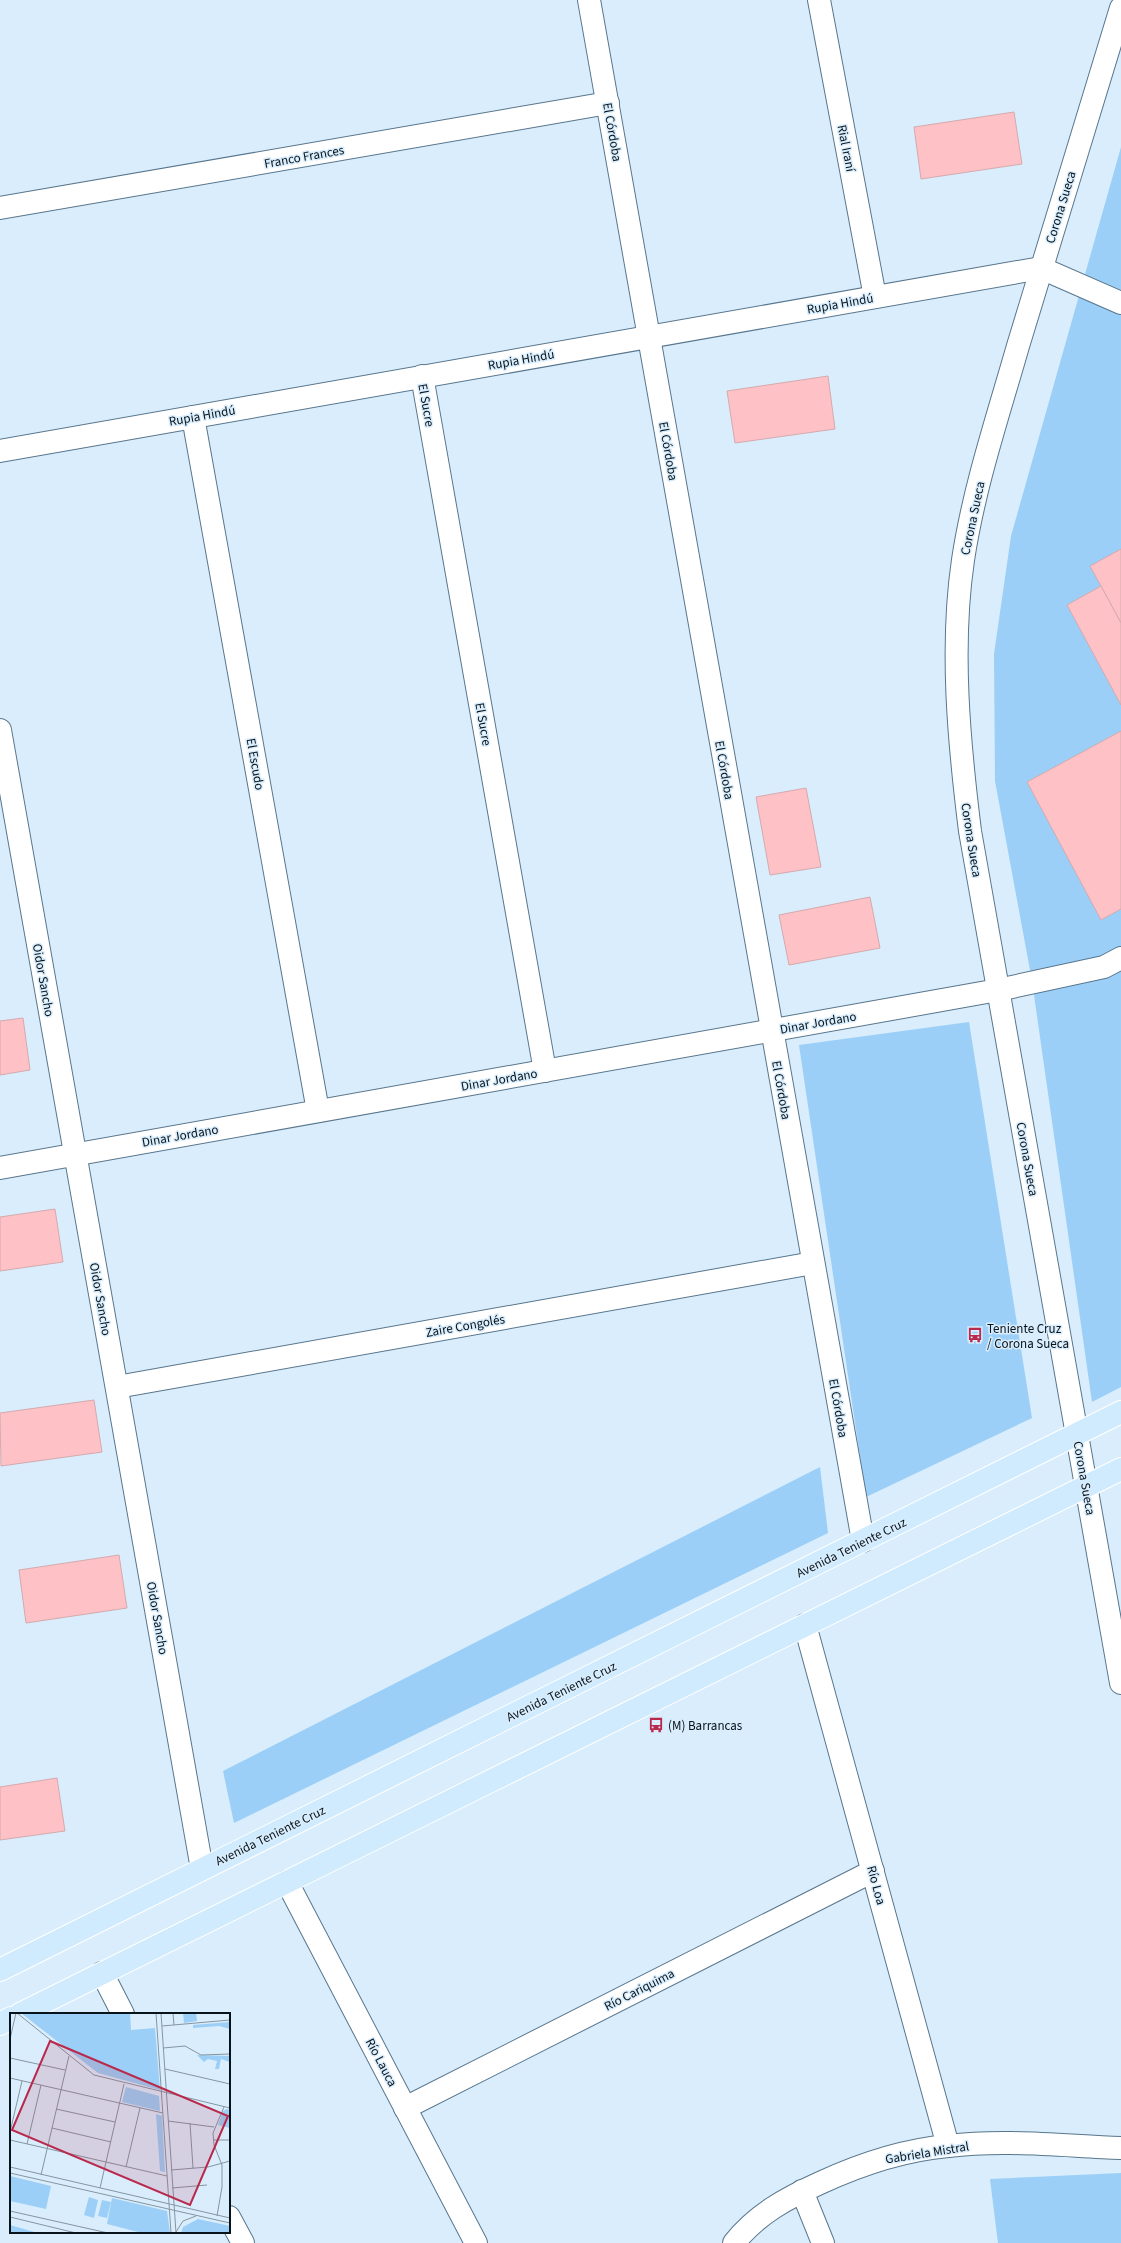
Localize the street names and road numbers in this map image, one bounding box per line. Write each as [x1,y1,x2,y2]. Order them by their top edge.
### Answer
street label: El Córdoba [598,101,626,163]
street label: Rial Iraní [833,123,860,174]
street label: Franco Frances [263,141,346,173]
street label: Corona Sueca [1041,169,1081,246]
street label: Rupia Hindú [806,289,875,319]
street label: Rupia Hindú [487,345,556,375]
street label: El Sucre [413,382,439,428]
street label: Rupia Hindú [168,401,237,431]
street label: El Córdoba [654,420,682,482]
street label: Corona Sueca [956,480,990,557]
street label: El Sucre [470,701,496,747]
street label: El Escudo [242,737,268,792]
street label: El Córdoba [710,739,738,801]
street label: Corona Sueca [956,802,986,879]
street label: Oidor Sancho [28,942,58,1018]
street label: Dinar Jordano [778,1007,858,1039]
street label: El Córdoba [767,1059,795,1121]
street label: Dinar Jordano [459,1064,539,1096]
street label: Dinar Jordano [140,1120,220,1152]
street label: Corona Sueca [1012,1121,1042,1198]
street label: Oidor Sancho [85,1261,115,1337]
street label: Zaire Congolés [424,1310,507,1342]
street label: El Córdoba [824,1377,852,1439]
street label: Corona Sueca [1069,1440,1099,1517]
street label: Avenida Teniente Cruz [793,1513,910,1582]
street label: Oidor Sancho [142,1580,172,1656]
street label: Avenida Teniente Cruz [503,1657,620,1726]
street label: Avenida Teniente Cruz [212,1801,329,1870]
street label: Río Loa [862,1864,890,1907]
street label: Río Cariquima [601,1964,678,2015]
street label: Río Lauca [361,2035,401,2090]
street label: Gabriela Mistral [884,2137,970,2169]

